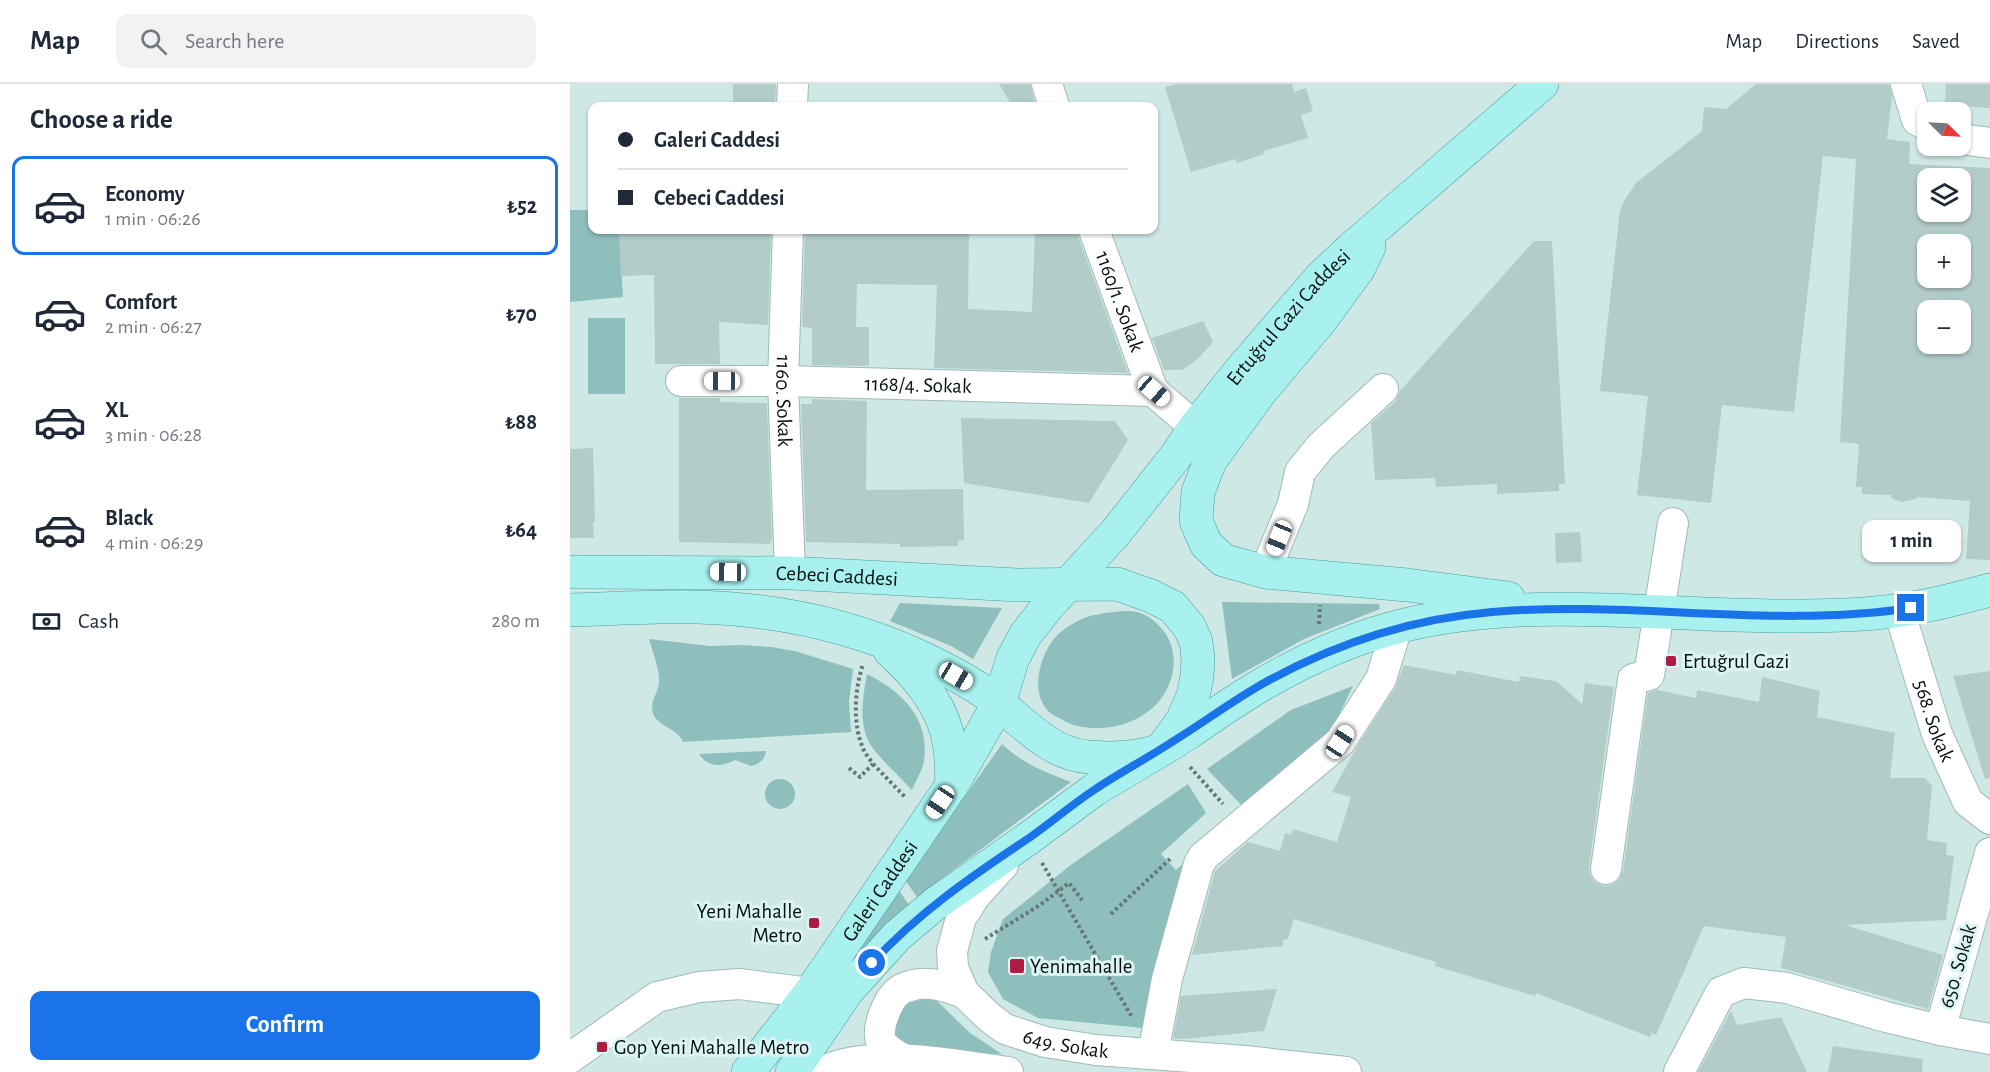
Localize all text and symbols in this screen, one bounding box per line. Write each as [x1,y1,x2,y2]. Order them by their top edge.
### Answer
search box [116,14,536,68]
icon: search [137,25,170,58]
text: Map [30,27,80,55]
text: Search here [185,30,284,52]
text: Map [1726,31,1762,52]
text: Directions [1795,31,1879,52]
text: Saved [1912,31,1960,52]
north arrow [1917,102,1971,156]
map controls [1917,102,1971,354]
text: Choose a ride [30,106,173,133]
text: Galeri Caddesi [654,129,780,151]
button: layers [1917,168,1971,222]
icon: car [33,179,87,233]
text: Economy [105,183,185,205]
text: Cebeci Caddesi [654,187,784,209]
text: ₺52 [507,195,537,217]
text: 1 min · 06:26 [105,209,201,229]
button: + [1917,234,1971,288]
street label: Ertuğrul Gazi Caddesi [1222,245,1354,389]
street label: 1160/1. Sokak [1092,248,1148,355]
icon: car [33,287,87,341]
text: Comfort [105,291,177,313]
button: − [1917,300,1971,354]
text: ₺70 [506,303,537,325]
text: 2 min · 06:27 [105,317,202,337]
street label: 1160. Sokak [772,355,796,448]
car [704,372,740,390]
car [1135,372,1173,410]
street label: 1168/4. Sokak [864,373,972,397]
icon: car [33,395,87,449]
text: XL [105,399,128,421]
text: ₺88 [505,411,537,433]
text: 3 min · 06:28 [105,425,202,445]
icon: car [33,503,87,557]
text: Black [105,507,153,529]
car [1264,518,1294,558]
text: ₺64 [505,519,537,541]
callout: 1 min [1862,521,1960,563]
text: 1 min [1890,531,1933,551]
text: 4 min · 06:29 [105,533,203,553]
street label: Cebeci Caddesi [776,562,899,589]
car [710,563,746,581]
route end [1897,594,1924,621]
icon: cash [30,605,63,638]
text: Cash [78,610,119,632]
text: 280 m [492,611,540,631]
place label: Ertuğrul Gazi [1683,651,1789,672]
marker: Ertuğrul Gazi [1664,654,1678,668]
car [936,659,976,693]
street label: 568. Sokak [1910,677,1959,765]
car [1323,722,1357,762]
car [922,782,958,822]
street label: Galeri Caddesi [838,837,921,945]
place label: Yeni Mahalle Metro [696,901,802,946]
marker: Yeni Mahalle Metro [807,916,821,930]
street label: 650. Sokak [1936,921,1980,1010]
route start [858,949,885,976]
place label: Yenimahalle [1030,956,1133,977]
marker: Yenimahalle [1008,957,1026,975]
button: Confirm [30,991,540,1060]
street label: 649. Sokak [1021,1025,1110,1061]
place label: Gop Yeni Mahalle Metro [614,1037,809,1058]
marker: Gop Yeni Mahalle Metro [595,1040,609,1054]

